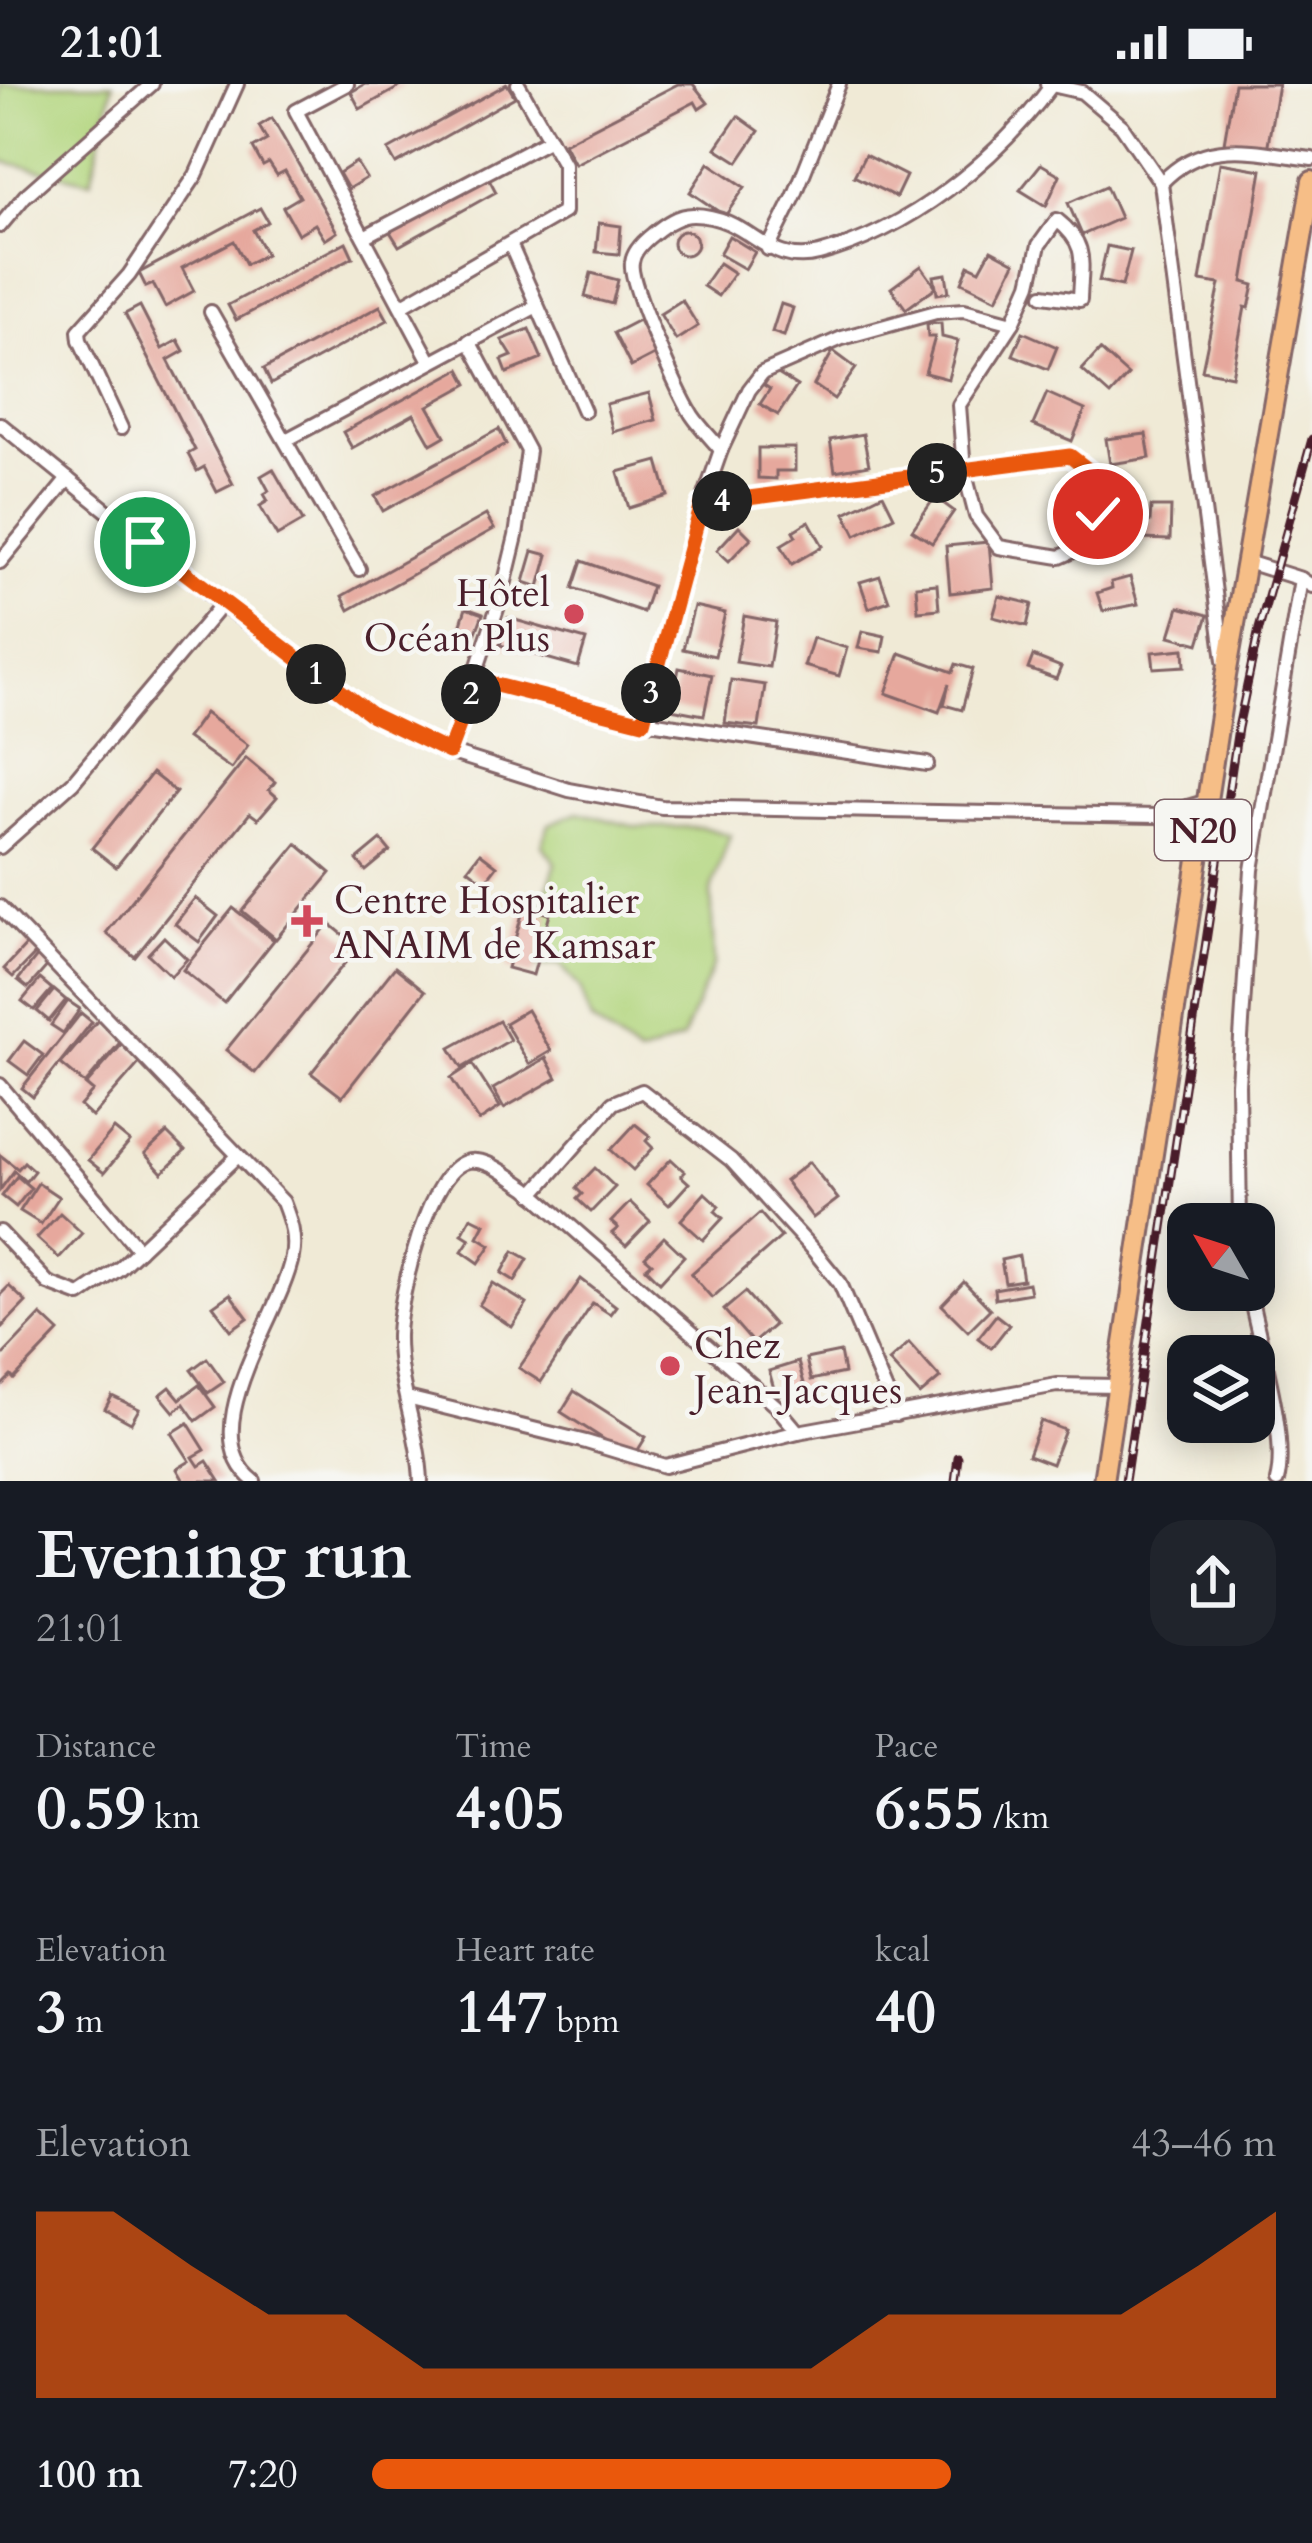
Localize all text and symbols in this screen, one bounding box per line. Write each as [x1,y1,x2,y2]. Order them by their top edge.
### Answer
text: 21:01 [60,12,165,73]
pin: 5 [907,443,967,503]
text: 5 [929,450,945,495]
pin [1047,463,1149,565]
pin: 4 [692,471,752,531]
text: 4 [714,478,730,523]
icon: check [1065,481,1131,547]
pin [94,491,196,593]
icon: arrive [112,509,178,575]
place label: Hôtel Océan Plus [364,567,550,665]
marker: Hôtel Océan Plus [561,601,587,627]
pin: 1 [286,644,346,704]
text: 1 [308,651,324,696]
pin: 3 [621,663,681,723]
pin: 2 [441,664,501,724]
text: 3 [643,670,659,715]
text: 2 [463,671,479,716]
road number: N20 [1155,800,1251,860]
place label: Centre Hospitalier ANAIM de Kamsar [334,874,656,972]
marker: Centre Hospitalier ANAIM de Kamsar [291,905,323,937]
north arrow [1167,1203,1275,1311]
map controls [1167,1203,1275,1443]
place label: Chez Jean-Jacques [689,1319,902,1417]
button: layers [1167,1335,1275,1443]
marker: Chez Jean-Jacques [657,1353,683,1379]
text: Evening run [36,1512,411,1601]
button: share [1150,1520,1276,1646]
text: 21:01 [36,1602,126,1655]
text: Distance [36,1724,157,1769]
text: Time [455,1724,532,1769]
text: Pace [875,1724,938,1769]
text: 0.59 [36,1769,146,1850]
text: 4:05 [455,1769,565,1850]
text: 6:55 [875,1769,984,1850]
text: km [146,1795,200,1840]
text: /km [984,1795,1049,1840]
text: Elevation [36,1928,167,1973]
text: Heart rate [455,1928,595,1973]
text: kcal [875,1928,930,1973]
text: 3 [36,1973,67,2054]
text: 147 [455,1973,548,2054]
text: 40 [875,1973,936,2054]
text: m [67,1999,104,2044]
text: bpm [548,1999,620,2044]
text: Elevation [36,2117,191,2170]
text: 43–46 m [1131,2117,1276,2170]
text: 100 m [36,2448,142,2501]
text: 7:20 [228,2448,298,2501]

